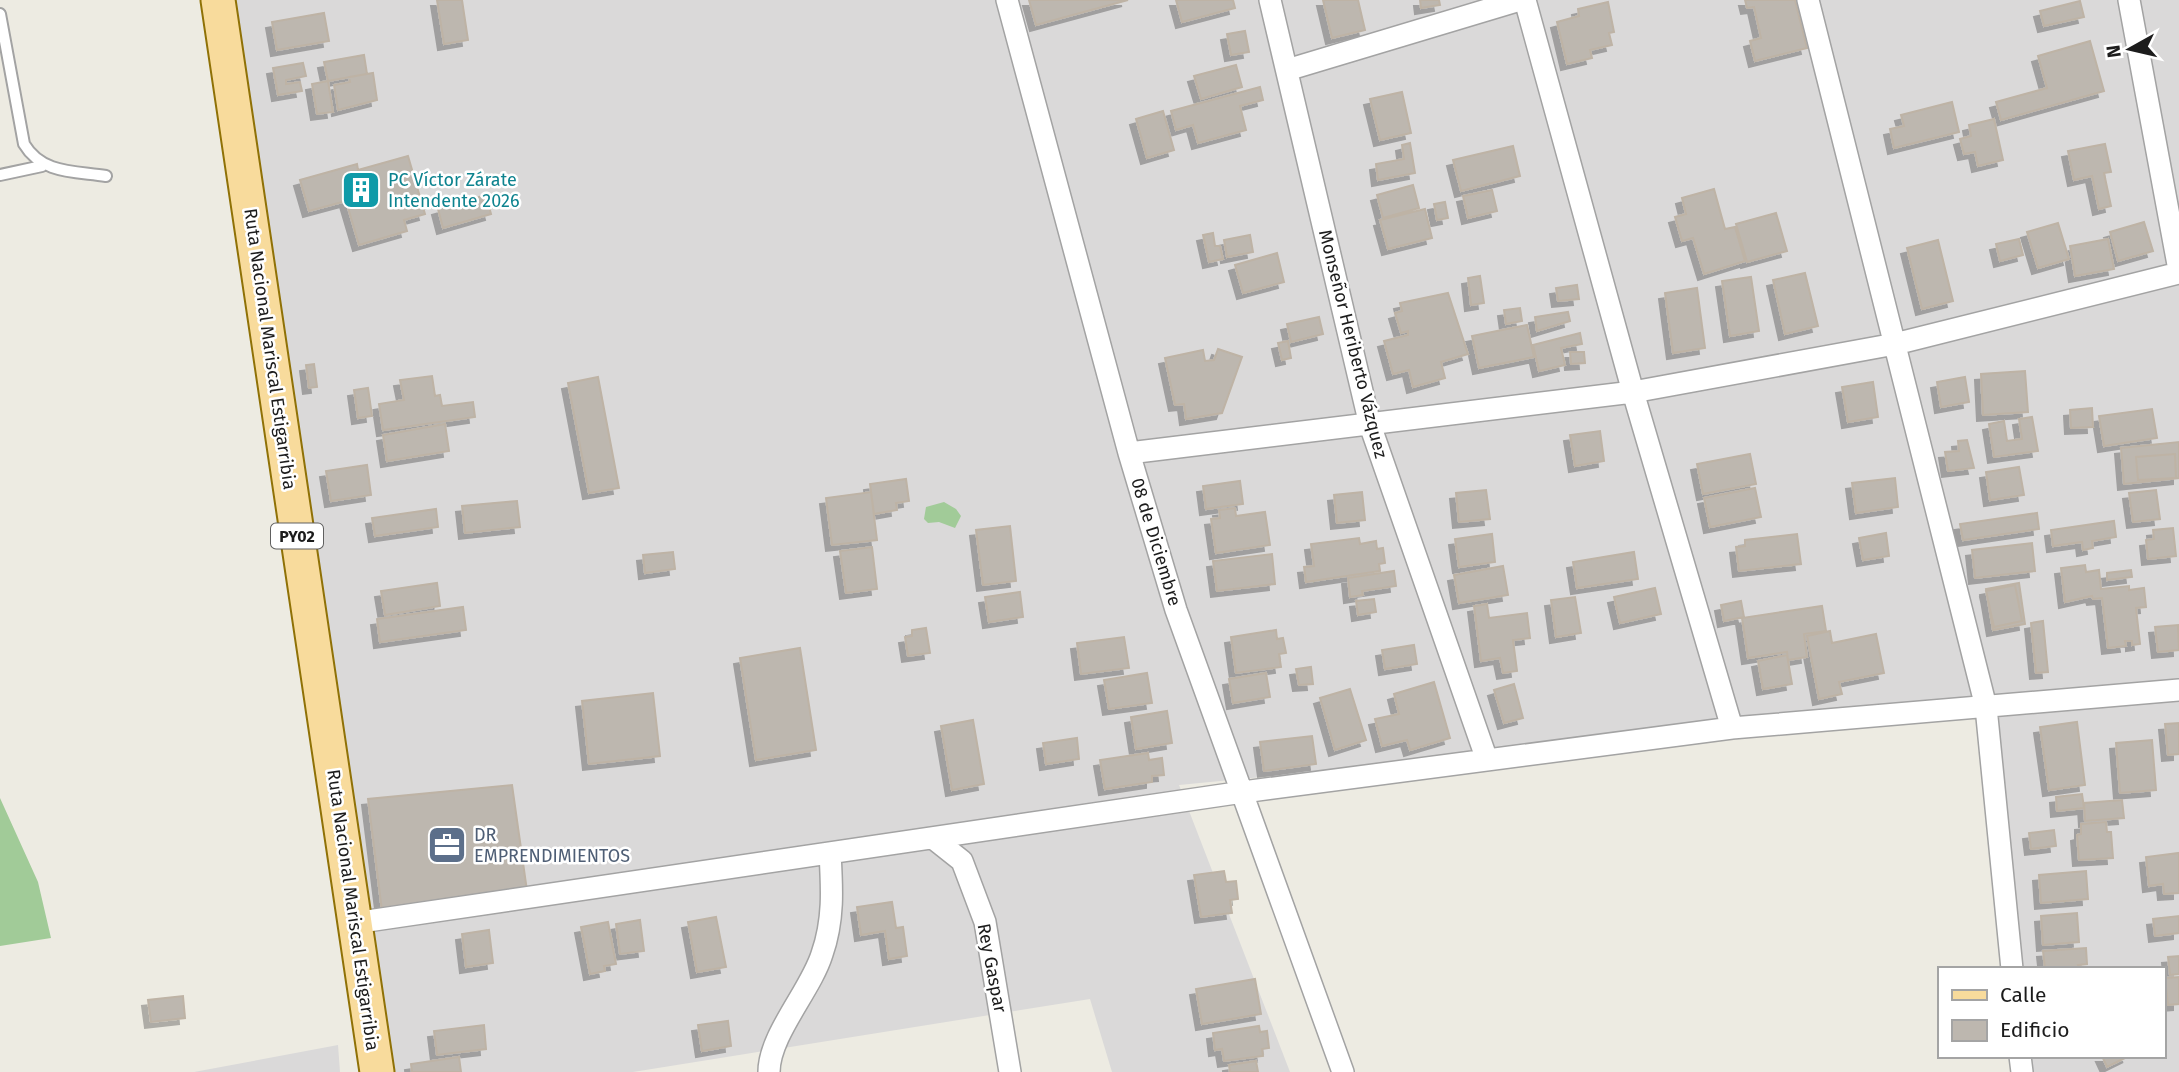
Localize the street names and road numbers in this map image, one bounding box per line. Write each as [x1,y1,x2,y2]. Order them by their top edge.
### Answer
street label: Ruta Nacional Mariscal Estigarribia [239,207,301,491]
street label: Monseñor Heriberto Vázquez [1314,227,1392,461]
street label: 08 de Diciembre [1126,475,1186,609]
road number: PY02 [271,524,323,548]
street label: Ruta Nacional Mariscal Estigarribia [322,768,384,1052]
street label: Rey Gaspar [973,921,1011,1015]

